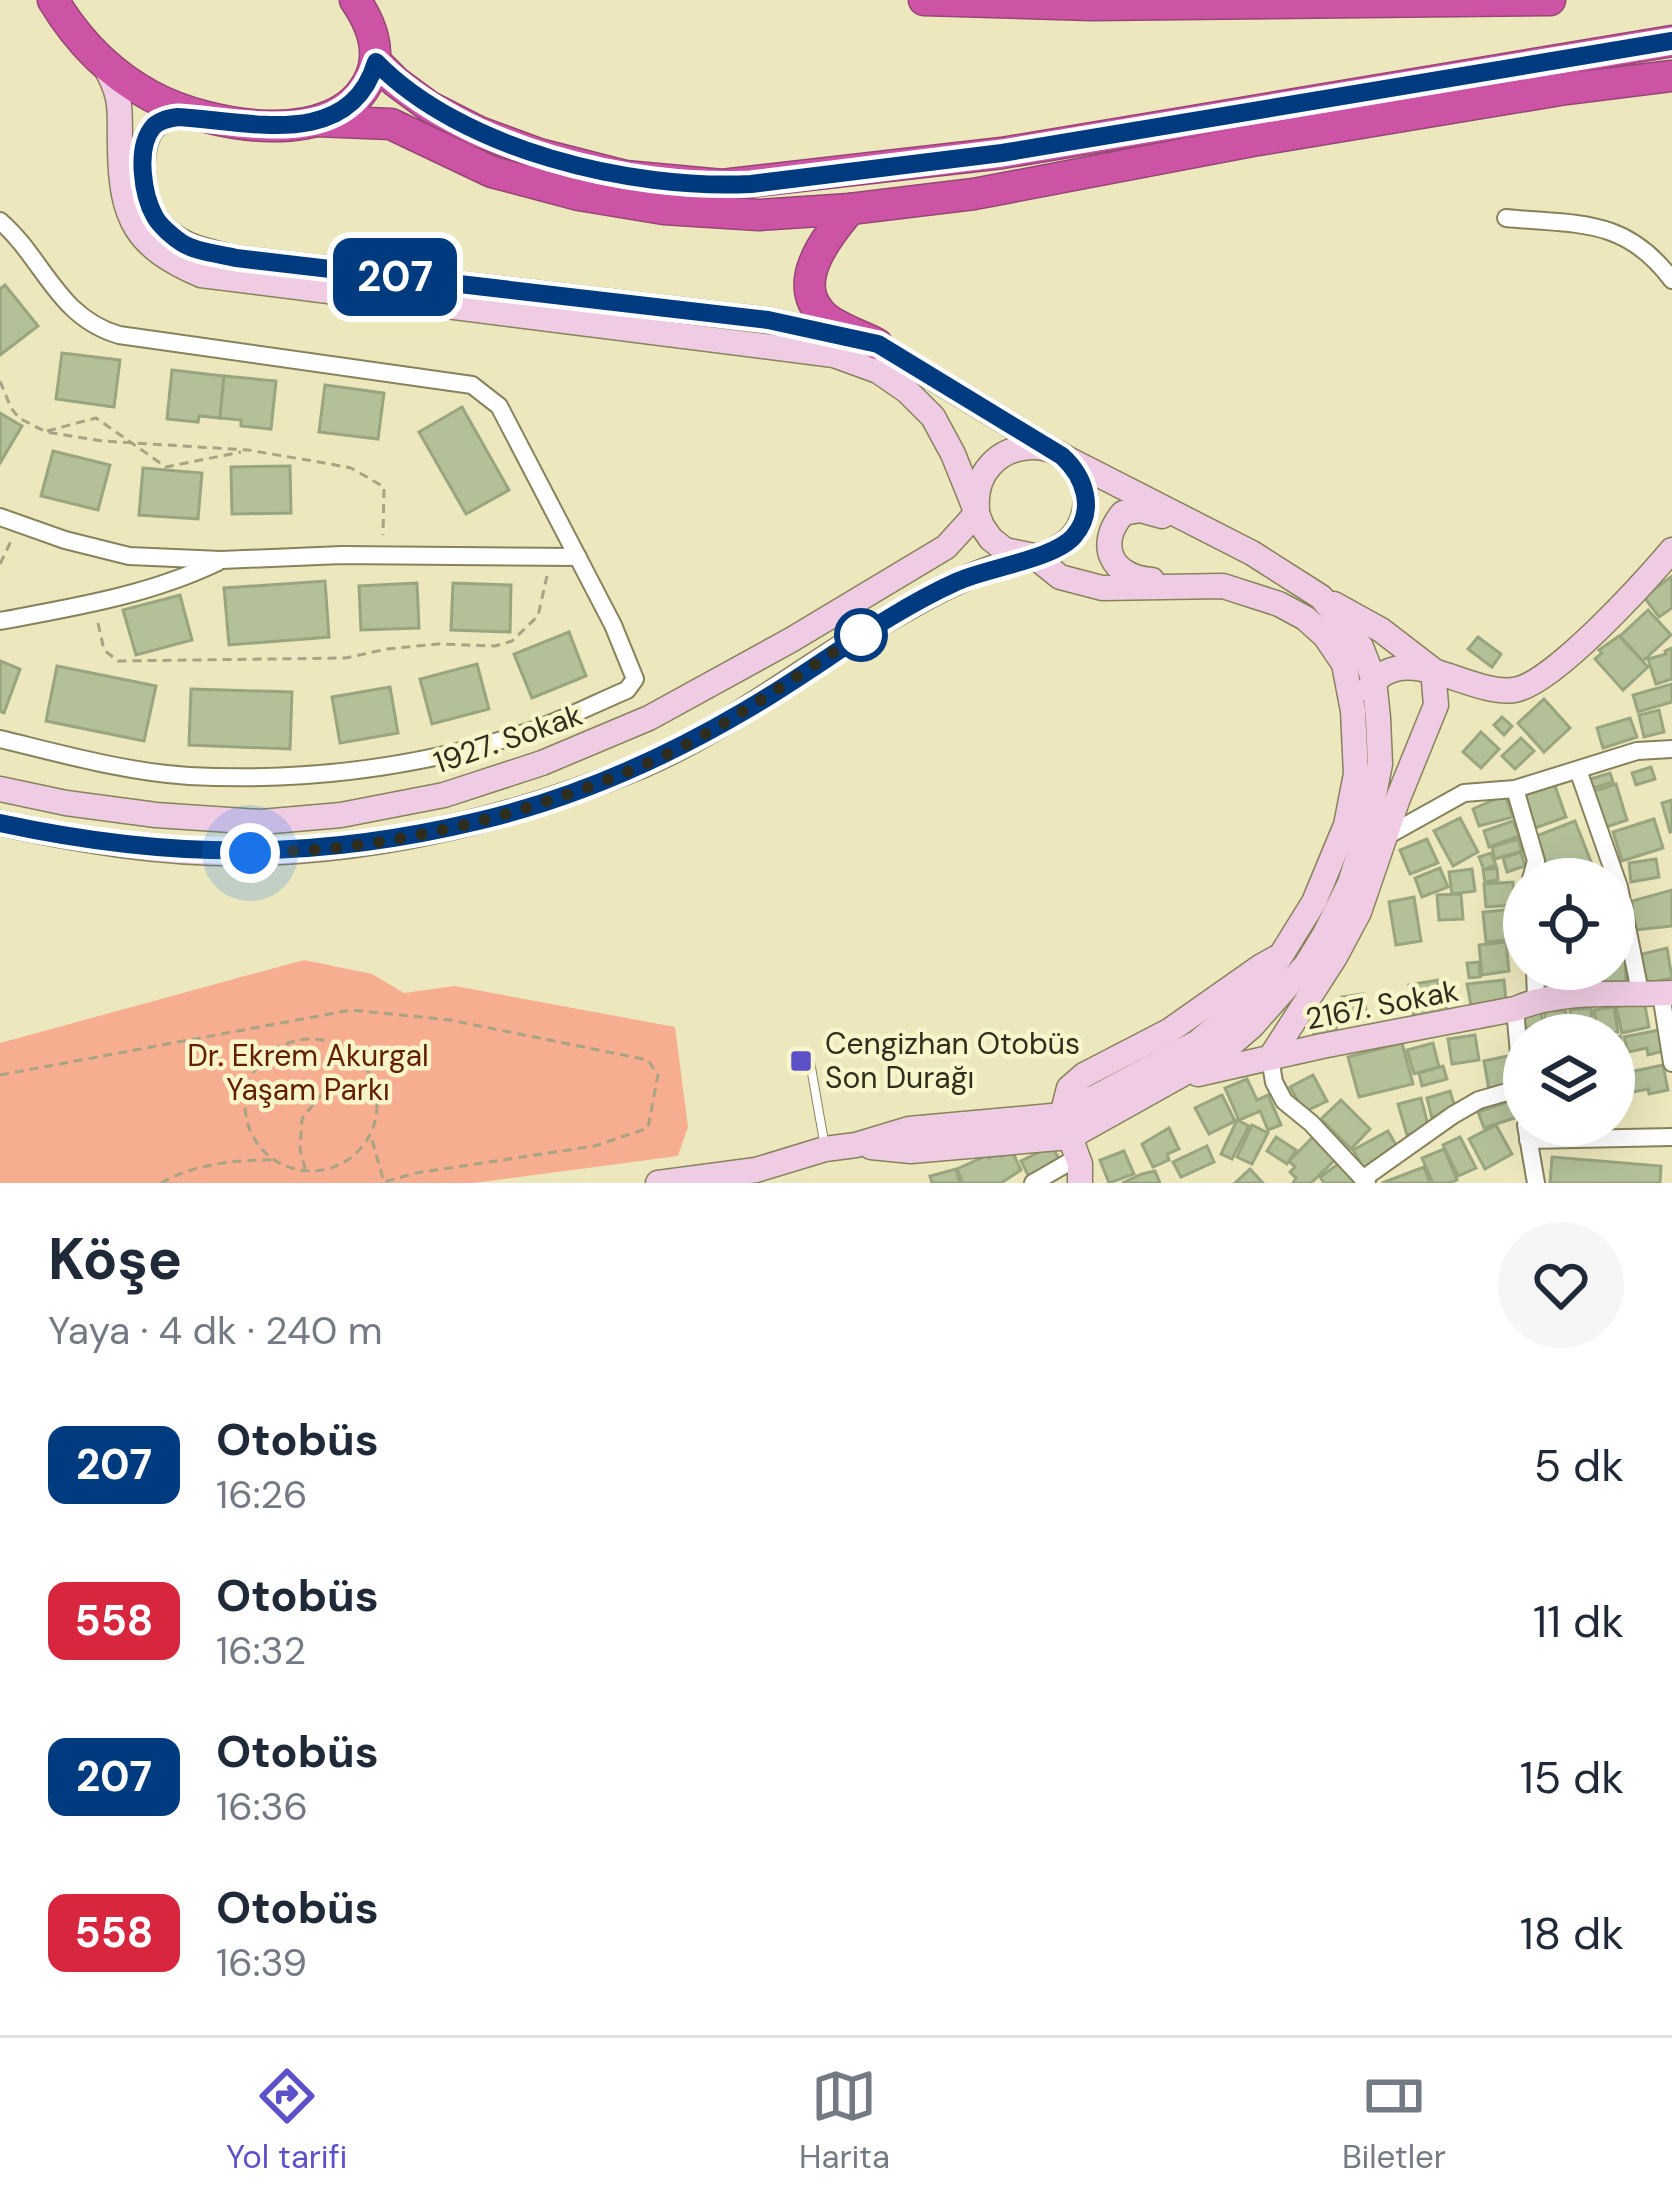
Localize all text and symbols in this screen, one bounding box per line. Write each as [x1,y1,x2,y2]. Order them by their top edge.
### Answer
line badge: 207 [326,238,464,316]
text: 207 [357,249,433,304]
unlabelled marker [836,610,886,660]
street label: 1927. Sokak [429,695,587,782]
your location [220,823,280,883]
map controls [1503,858,1635,1146]
button: locate [1503,858,1635,990]
street label: 2167. Sokak [1302,971,1461,1038]
button: layers [1503,1014,1635,1146]
place label: Cengizhan Otobüs Son Durağı [825,1024,1080,1097]
park label: Dr. Ekrem Akurgal Yaşam Parkı [187,1036,429,1109]
marker: Cengizhan Otobüs Son Durağı [788,1048,814,1074]
text: Köşe [48,1222,182,1297]
button: heart [1498,1222,1624,1348]
text: Yaya · 4 dk · 240 m [48,1305,382,1356]
text: Otobüs [216,1410,379,1469]
text: 5 dk [1534,1436,1624,1495]
text: 207 [76,1437,152,1492]
text: 16:26 [216,1469,308,1520]
text: Otobüs [216,1566,379,1625]
text: 11 dk [1533,1592,1624,1651]
text: 558 [75,1593,153,1648]
text: 16:32 [216,1625,306,1676]
text: Otobüs [216,1722,379,1781]
text: 15 dk [1520,1748,1624,1807]
text: 207 [76,1749,152,1804]
text: 16:36 [216,1781,308,1832]
text: Otobüs [216,1878,379,1937]
text: 18 dk [1520,1904,1624,1963]
text: 558 [75,1905,153,1960]
text: 16:39 [216,1937,307,1988]
tab: Yol tarifi [226,2063,347,2178]
tab: Harita [799,2063,890,2178]
tab: Biletler [1342,2063,1446,2178]

